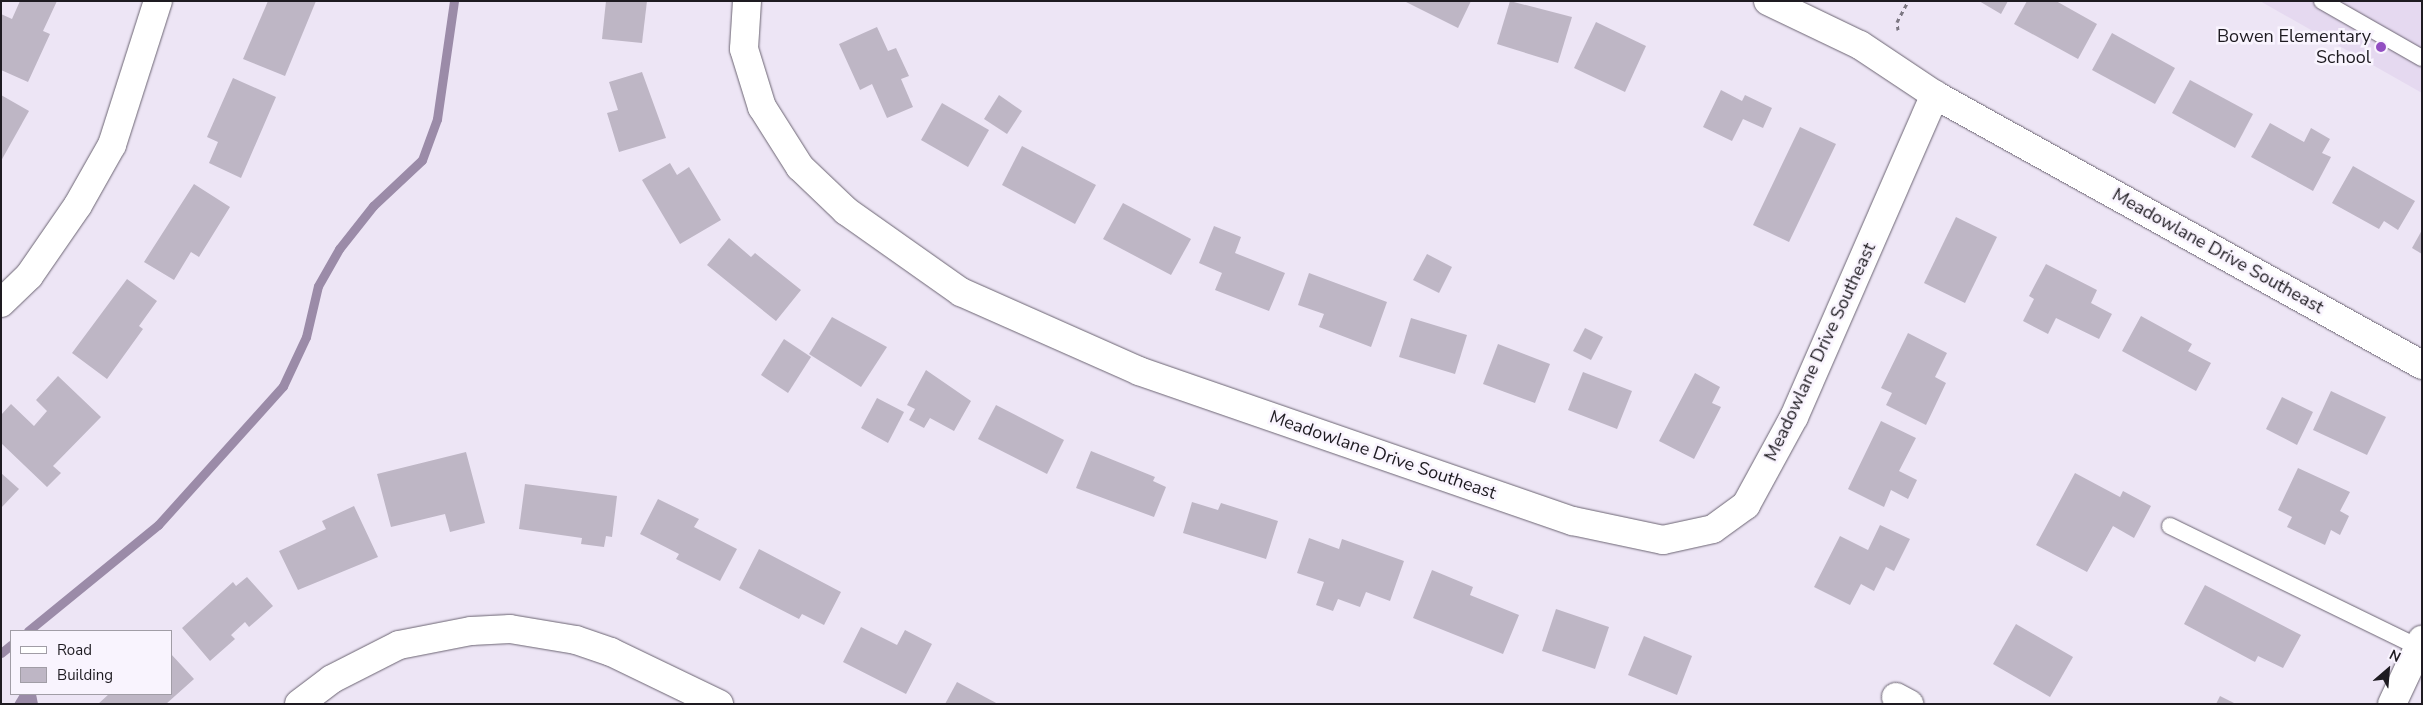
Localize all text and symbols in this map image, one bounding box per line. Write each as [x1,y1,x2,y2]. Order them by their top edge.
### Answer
place label: Bowen Elementary School [2217,26,2371,68]
marker: Bowen Elementary School [2375,41,2387,53]
street label: Meadowlane Drive Southeast [2109,184,2327,318]
street label: Meadowlane Drive Southeast [1760,239,1880,465]
street label: Meadowlane Drive Southeast [1267,406,1499,504]
legend [10,630,172,695]
text: Road [57,640,92,660]
north arrow [2363,645,2413,695]
text: N [2386,645,2404,667]
text: Building [57,665,113,685]

